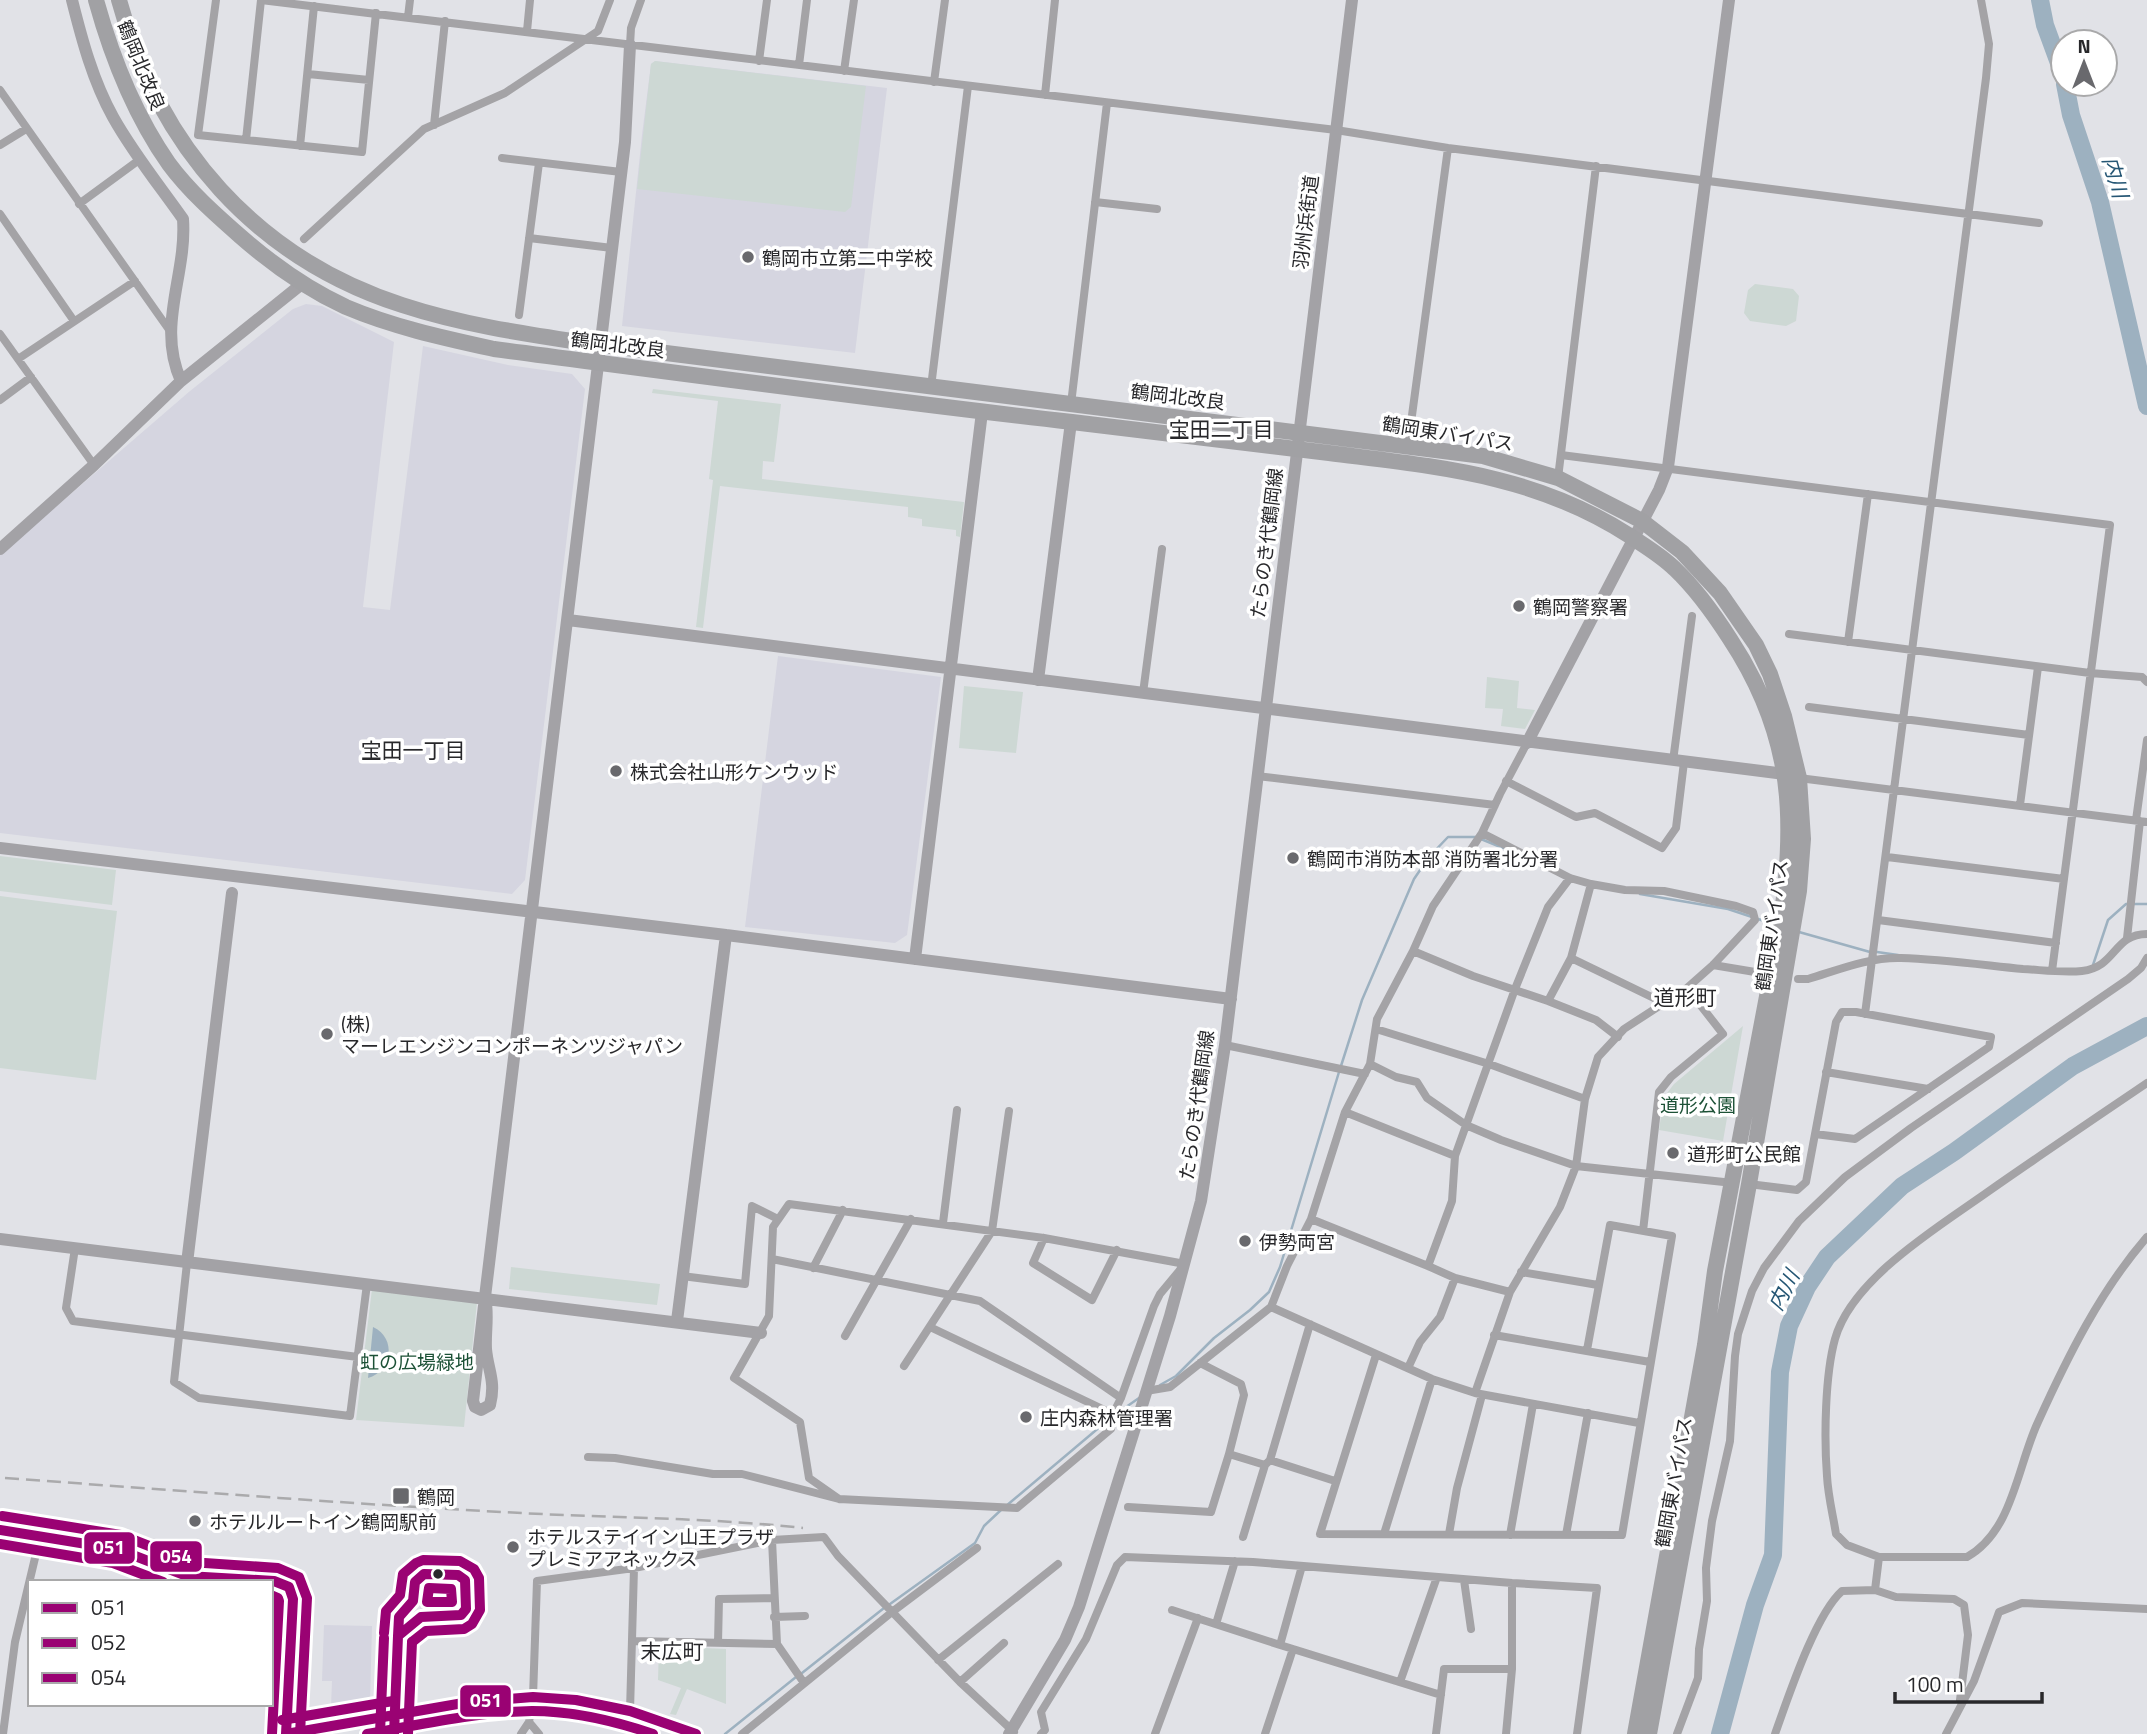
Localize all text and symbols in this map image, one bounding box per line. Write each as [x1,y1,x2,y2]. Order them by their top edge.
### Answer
street label: 鶴岡北改良 [111,16,173,114]
north arrow [2049,28,2119,98]
text: N [2077,31,2091,60]
water label: 内川 [2095,152,2138,204]
street label: 羽州浜街道 [1285,173,1325,271]
place label: 鶴岡市立第二中学校 [762,243,933,272]
marker: 鶴岡市立第二中学校 [740,249,756,265]
street label: 鶴岡北改良 [569,324,667,364]
street label: 鶴岡北改良 [1129,376,1227,416]
street label: 鶴岡東バイパス [1380,408,1516,458]
district label: 宝田二丁目 [1169,413,1274,445]
street label: たらのき代鶴岡線 [1242,466,1290,620]
place label: 鶴岡警察署 [1533,592,1628,621]
marker: 鶴岡警察署 [1511,598,1527,614]
district label: 宝田一丁目 [361,734,466,766]
place label: 株式会社山形ケンウッド [630,757,838,786]
marker: 株式会社山形ケンウッド [608,763,624,779]
place label: 鶴岡市消防本部 消防署北分署 [1307,844,1558,873]
marker: 鶴岡市消防本部 消防署北分署 [1285,850,1301,866]
street label: 鶴岡東バイパス [1747,857,1795,993]
district label: 道形町 [1654,981,1717,1013]
place label: (株) マーレエンジンコンポーネンツジャパン [341,1009,683,1060]
marker: (株) マーレエンジンコンポーネンツジャパン [319,1026,335,1042]
street label: たらのき代鶴岡線 [1171,1028,1221,1182]
park label: 道形公園 [1660,1090,1736,1119]
place label: 道形町公民館 [1687,1139,1801,1168]
marker: 道形町公民館 [1665,1145,1681,1161]
place label: 伊勢両宮 [1259,1227,1335,1256]
marker: 伊勢両宮 [1237,1233,1253,1249]
water label: 内川 [1759,1262,1808,1316]
park label: 虹の広場緑地 [360,1347,474,1376]
place label: 庄内森林管理署 [1040,1403,1173,1432]
marker: 庄内森林管理署 [1018,1409,1034,1425]
street label: 鶴岡東バイパス [1647,1414,1699,1550]
place label: 鶴岡 [417,1482,455,1511]
marker: 鶴岡 [391,1486,411,1506]
place label: ホテルルートイン鶴岡駅前 [209,1507,437,1536]
marker: ホテルルートイン鶴岡駅前 [187,1513,203,1529]
place label: ホテルステイイン山王プラザ プレミアアネックス [527,1522,774,1573]
line badge: 051 [83,1531,136,1565]
text: 051 [93,1532,125,1561]
marker: ホテルステイイン山王プラザ プレミアアネックス [505,1539,521,1555]
line badge: 054 [149,1540,203,1573]
text: 054 [160,1541,192,1570]
unlabelled marker [431,1567,445,1581]
legend [28,1580,273,1706]
text: 051 [91,1591,126,1623]
text: 052 [91,1626,126,1658]
district label: 末広町 [641,1635,704,1667]
scale bar [1895,1660,2042,1704]
text: 054 [91,1661,126,1693]
text: 100 m [1906,1668,1963,1700]
line badge: 051 [459,1684,512,1718]
text: 051 [470,1685,502,1714]

